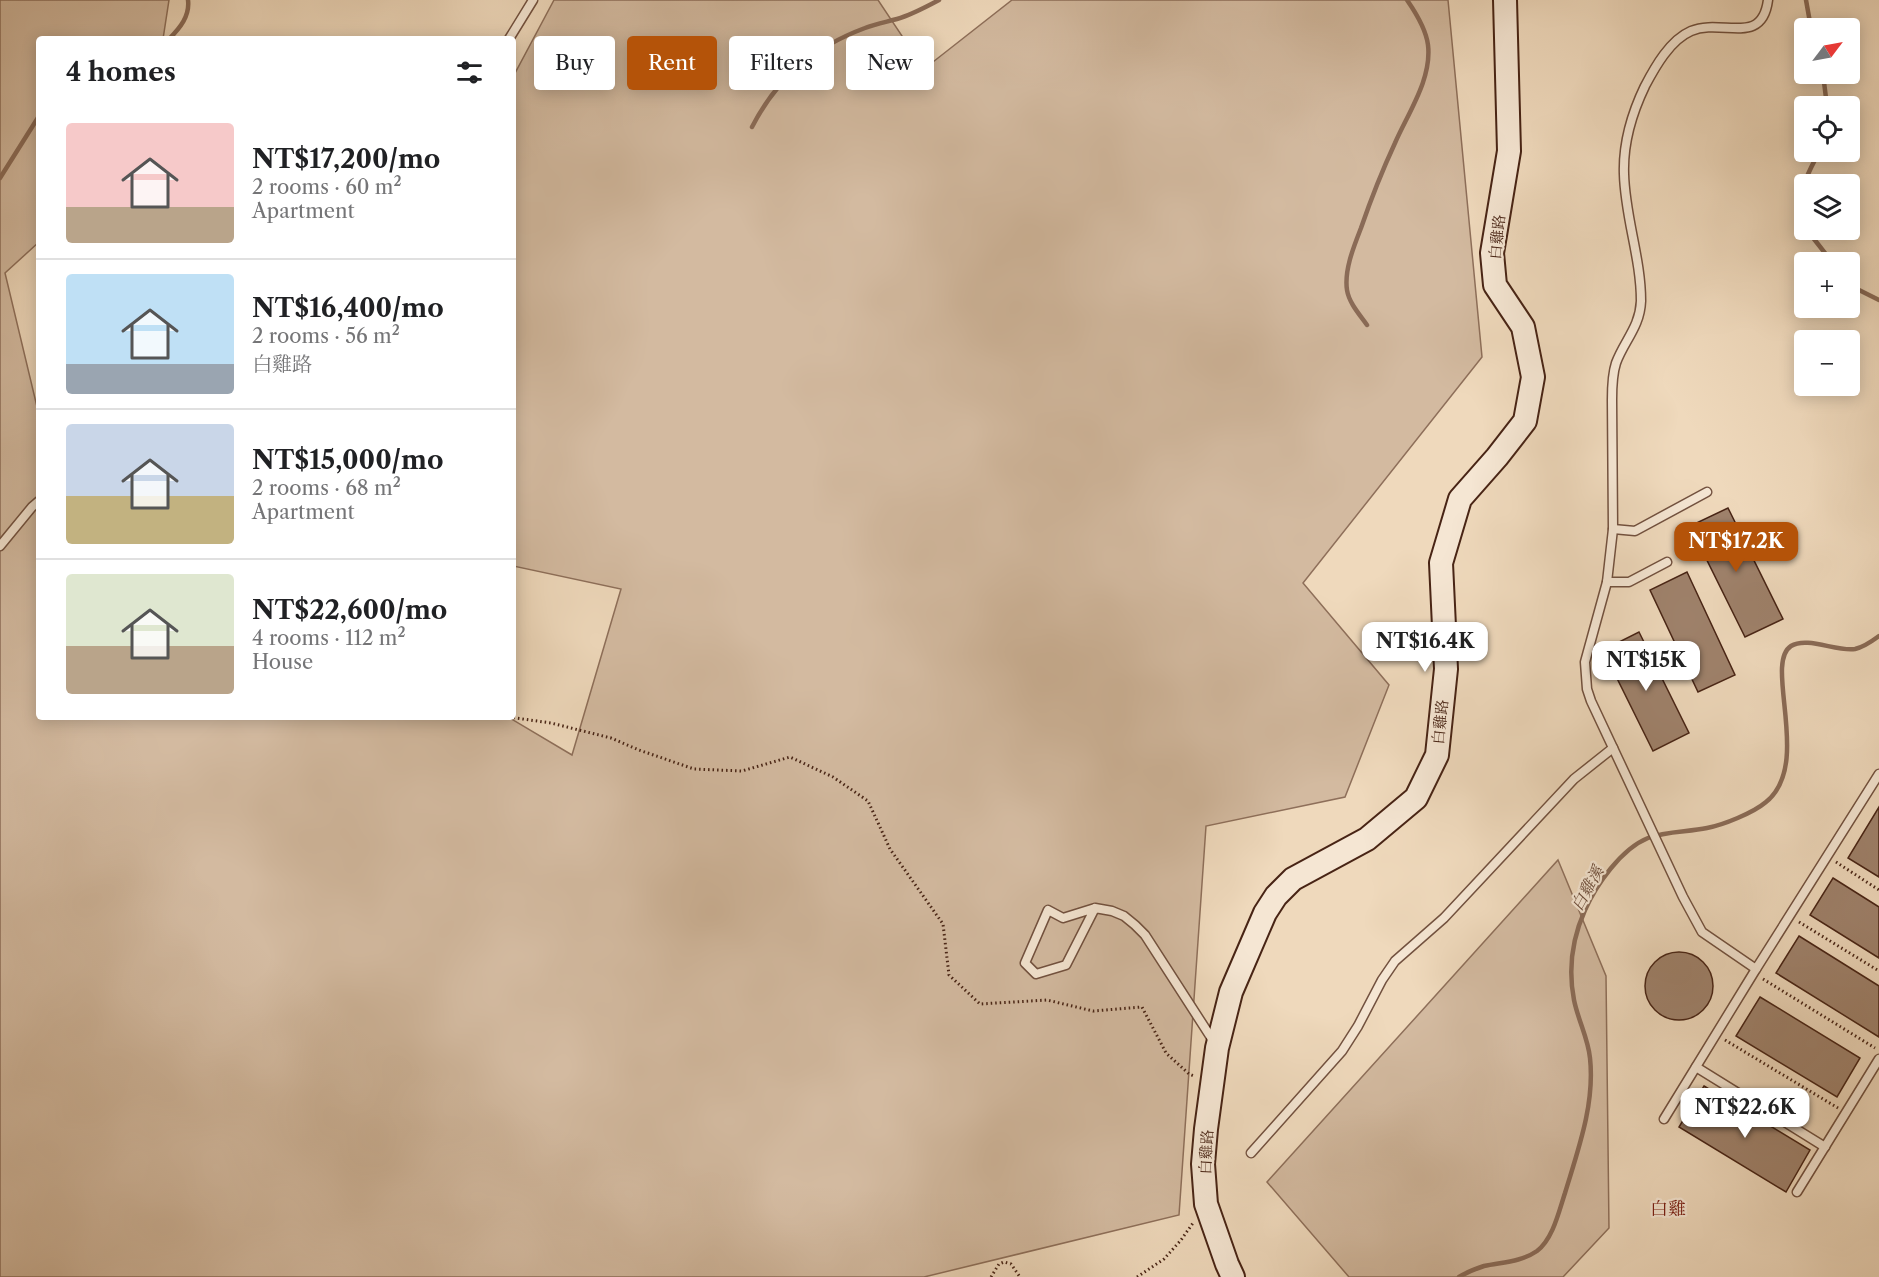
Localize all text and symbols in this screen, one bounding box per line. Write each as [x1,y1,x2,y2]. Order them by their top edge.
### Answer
north arrow [1794,18,1860,84]
map controls [1794,18,1860,396]
chip: Buy [534,36,615,90]
chip: Rent [627,36,717,90]
chip: Filters [729,36,834,90]
chip: New [846,36,934,90]
text: 4 homes [66,56,176,88]
icon: filters [453,56,486,89]
button: locate [1794,96,1860,162]
text: NT$17,200/mo [252,143,440,175]
icon: home [114,147,186,219]
button: layers [1794,174,1860,240]
text: 2 rooms · 60 m² [252,175,402,199]
text: Apartment [252,199,355,223]
street label: 白雞路 [1485,214,1509,260]
button: + [1794,252,1860,318]
text: NT$16,400/mo [252,292,444,324]
icon: home [114,298,186,370]
text: 2 rooms · 56 m² [252,324,400,348]
button: − [1794,330,1860,396]
text: 白雞路 [252,352,312,376]
text: NT$15,000/mo [252,444,443,476]
icon: home [114,448,186,520]
text: 2 rooms · 68 m² [252,476,401,500]
text: Apartment [252,500,355,524]
pin: NT$17.2K [1674,522,1798,573]
text: NT$17.2K [1688,529,1784,553]
text: NT$22,600/mo [252,594,447,626]
icon: home [114,598,186,670]
pin: NT$16.4K [1363,622,1487,673]
text: 4 rooms · 112 m² [252,626,406,650]
text: NT$16.4K [1376,629,1474,653]
pin: NT$15K [1597,641,1695,692]
text: NT$15K [1606,648,1686,672]
text: House [252,650,313,674]
street label: 白雞路 [1428,699,1452,745]
water label: 白雞溪 [1567,860,1608,914]
pin: NT$22.6K [1683,1088,1807,1139]
text: NT$22.6K [1694,1095,1796,1119]
street label: 白雞路 [1195,1129,1217,1175]
district label: 白雞 [1650,1198,1686,1220]

